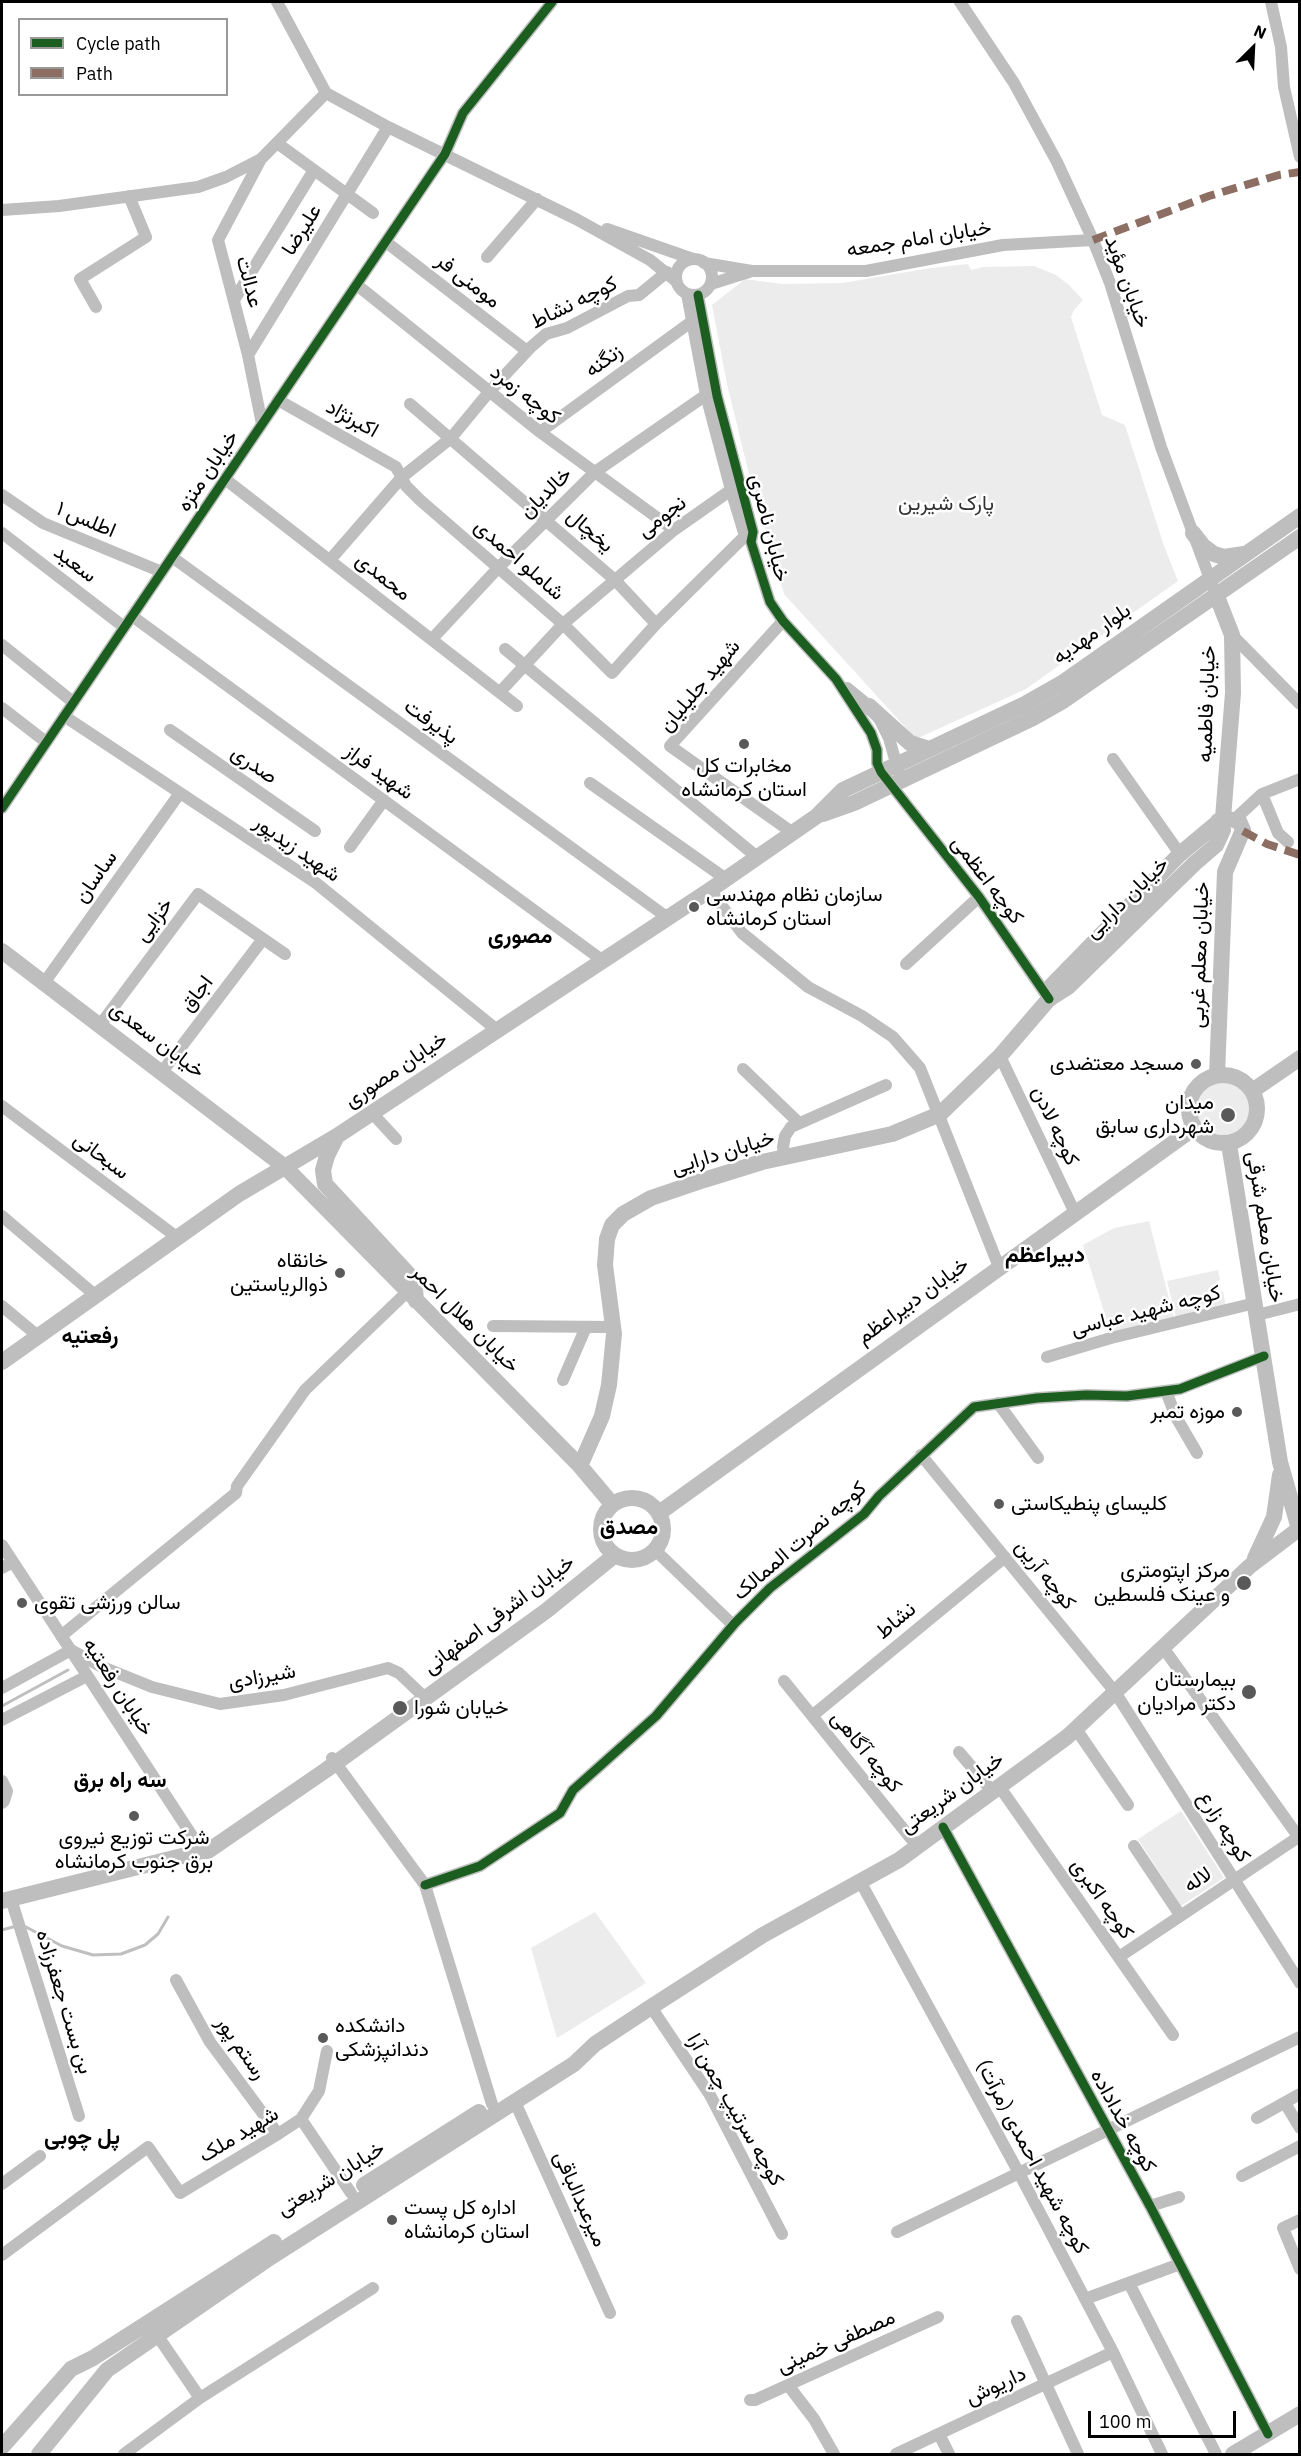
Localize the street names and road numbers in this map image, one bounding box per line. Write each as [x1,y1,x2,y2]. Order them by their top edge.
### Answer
street label: علیرضا [277,200,327,260]
street label: خیابان امام جمعه [845,215,993,263]
street label: خیابان مؤید [1099,232,1155,332]
street label: مومنی فر [431,248,505,314]
street label: عدالت [230,253,268,311]
street label: کوچه نشاط [527,271,621,335]
street label: زنگنه [580,339,628,383]
street label: کوچه زمرد [485,360,565,430]
street label: اکبرنژاد [321,394,383,444]
street label: خیابان منزه [172,426,244,516]
street label: خالدیان [515,462,577,524]
street label: خیابان ناصری [743,472,795,584]
street label: نجومی [633,490,691,544]
street label: اطلس ۱ [52,496,120,544]
street label: یخچال [561,504,619,558]
street label: شاملو احمدی [469,514,569,606]
street label: سعید [49,540,101,588]
street label: محمدی [350,548,416,606]
street label: بلوار مهدیه [1048,598,1136,670]
street label: شهید جلیلیان [654,635,746,737]
street label: خیابان فاطمیه [1192,645,1222,763]
street label: پذیرفت [399,694,463,750]
street label: شهید فراز [340,739,418,805]
street label: صدری [226,740,282,790]
street label: شهید زیدپور [249,810,345,888]
street label: کوچه اعظمی [945,831,1029,929]
street label: ساسان [69,846,123,908]
street label: خیابان دارایی [1080,852,1174,944]
street label: خیابان معلم غربی [1185,881,1215,1029]
street label: خزایی [129,893,179,947]
street label: اجاق [175,971,219,1017]
street label: خیابان سعدی [104,996,210,1084]
street label: خیابان مصوری [340,1026,452,1114]
street label: کوچه لادن [1026,1082,1084,1170]
street label: خیابان دارایی [668,1125,778,1181]
street label: سبحانی [68,1127,134,1185]
street label: خیابان معلم شرقی [1241,1150,1289,1304]
street label: خیابان دبیراعظم [852,1252,974,1350]
street label: خیابان هلال احمر [406,1260,524,1378]
street label: کوچه شهید عباسی [1069,1280,1223,1342]
street label: کوچه نصرت الممالک [728,1476,872,1606]
street label: کوچه آرین [1009,1535,1081,1615]
street label: خیابان اشرفی اصفهانی [418,1550,580,1680]
street label: نشاط [871,1597,921,1645]
street label: خیابان رفعتیه [77,1633,159,1741]
street label: شیرزادی [226,1659,298,1695]
street label: کوچه آگاهی [825,1706,907,1798]
street label: خیابان شریعتی [895,1747,1009,1839]
street label: کوچه زارع [1192,1787,1256,1867]
street label: کوچه اکبری [1065,1854,1139,1944]
street label: لاله [1179,1861,1217,1899]
street label: بن بست جعفرزاده [30,1927,98,2077]
street label: رستم پور [210,2011,272,2085]
street label: کوچه سرتیپ چمن آرا [681,2029,789,2191]
street label: کوچه شهید احمدی (مرآت) [970,2056,1094,2258]
street label: کوچه خداداده [1084,2065,1162,2177]
street label: شهید ملک [195,2101,283,2169]
street label: خیابان شریعتی [272,2136,390,2222]
street label: میرعبدالباقی [548,2147,612,2251]
street label: مصطفی خمینی [773,2305,899,2379]
street label: داریوش [962,2361,1030,2411]

